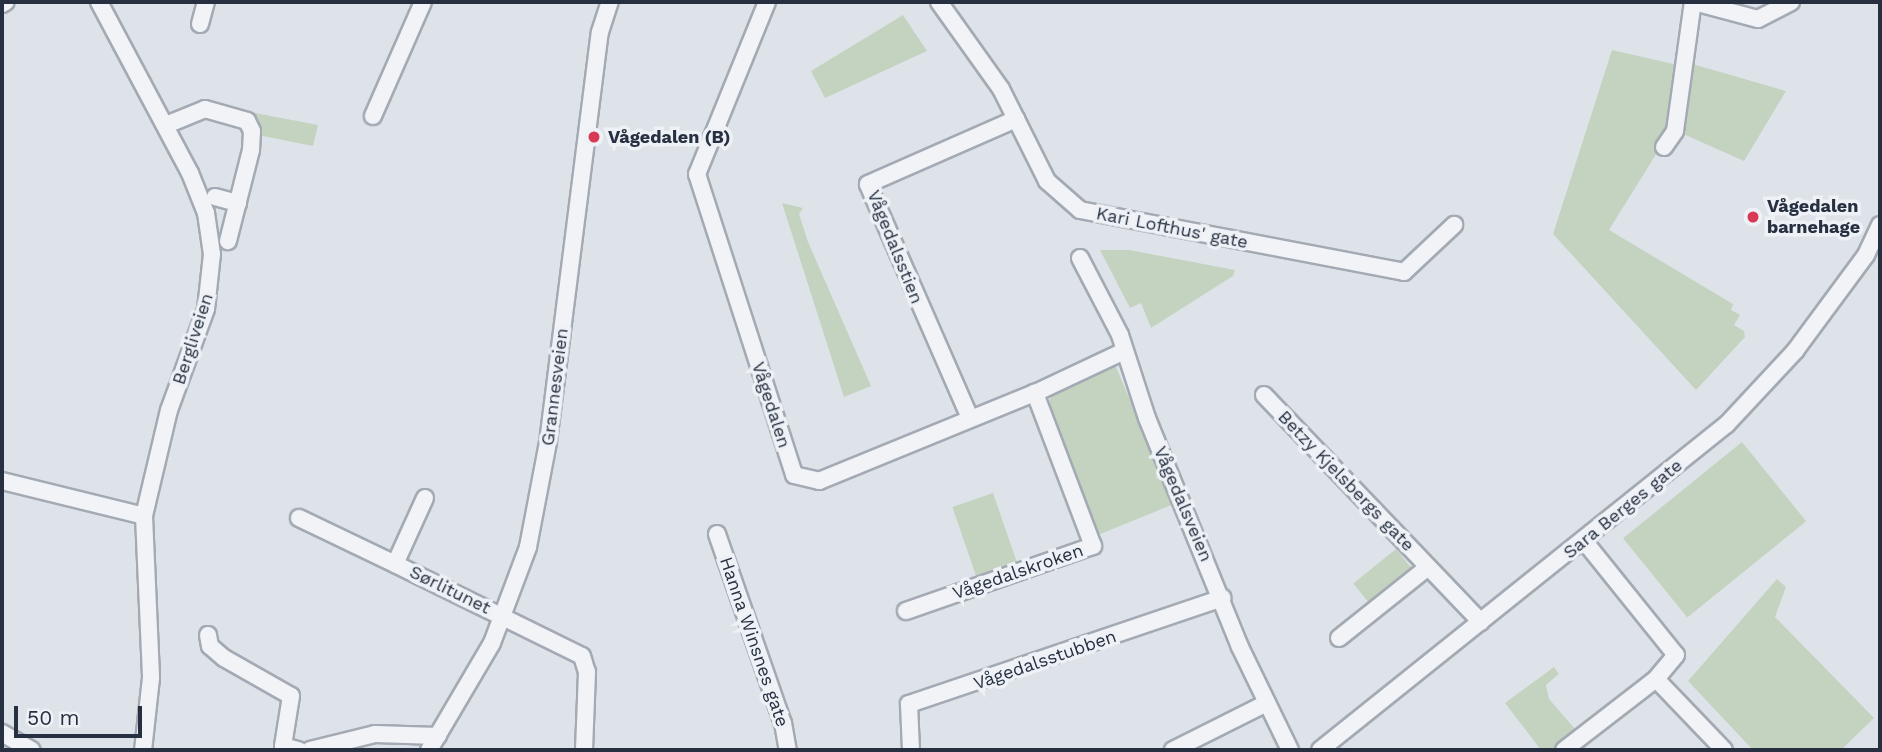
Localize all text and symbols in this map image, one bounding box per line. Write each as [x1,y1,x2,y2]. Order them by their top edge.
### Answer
place label: Vågedalen (B) [608,126,731,148]
marker: Vågedalen (B) [586,129,602,145]
street label: Vågedalsstien [862,187,928,307]
place label: Vågedalen barnehage [1767,196,1860,238]
street label: Kari Lofthus' gate [1094,203,1250,253]
marker: Vågedalen barnehage [1745,209,1761,225]
street label: Bergliveien [168,291,218,387]
street label: Grannesveien [537,327,573,447]
street label: Vågedalen [747,359,795,451]
street label: Betzy Kjelsbergs gate [1273,406,1419,556]
street label: Vågedalsveien [1149,443,1217,565]
street label: Sara Berges gate [1559,454,1687,564]
street label: Vågedalskroken [950,540,1086,604]
street label: Hanna Winsnes gate [715,554,793,730]
street label: Sørlitunet [406,561,494,619]
street label: Vågedalsstubben [971,625,1119,695]
scale bar [18,692,145,736]
text: 50 m [27,705,79,730]

